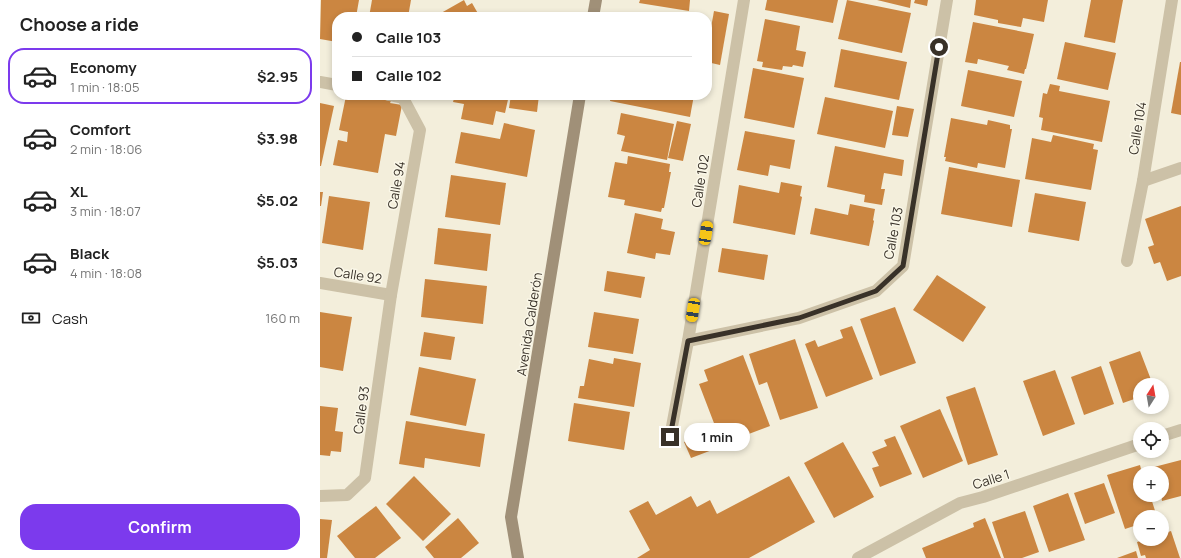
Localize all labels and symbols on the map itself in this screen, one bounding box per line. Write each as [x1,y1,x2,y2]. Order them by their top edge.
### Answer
route start [930,38,948,56]
street label: Calle 104 [1124,100,1150,156]
street label: Calle 102 [687,153,713,209]
street label: Calle 94 [383,159,409,210]
street label: Calle 103 [879,205,907,261]
car [698,220,714,246]
street label: Calle 92 [333,262,383,288]
street label: Avenida Calderón [512,271,546,377]
car [685,297,701,323]
north arrow [1133,378,1169,414]
street label: Calle 93 [349,385,373,435]
callout: 1 min [684,423,750,451]
route end [661,428,679,446]
street label: Calle 1 [970,465,1012,493]

